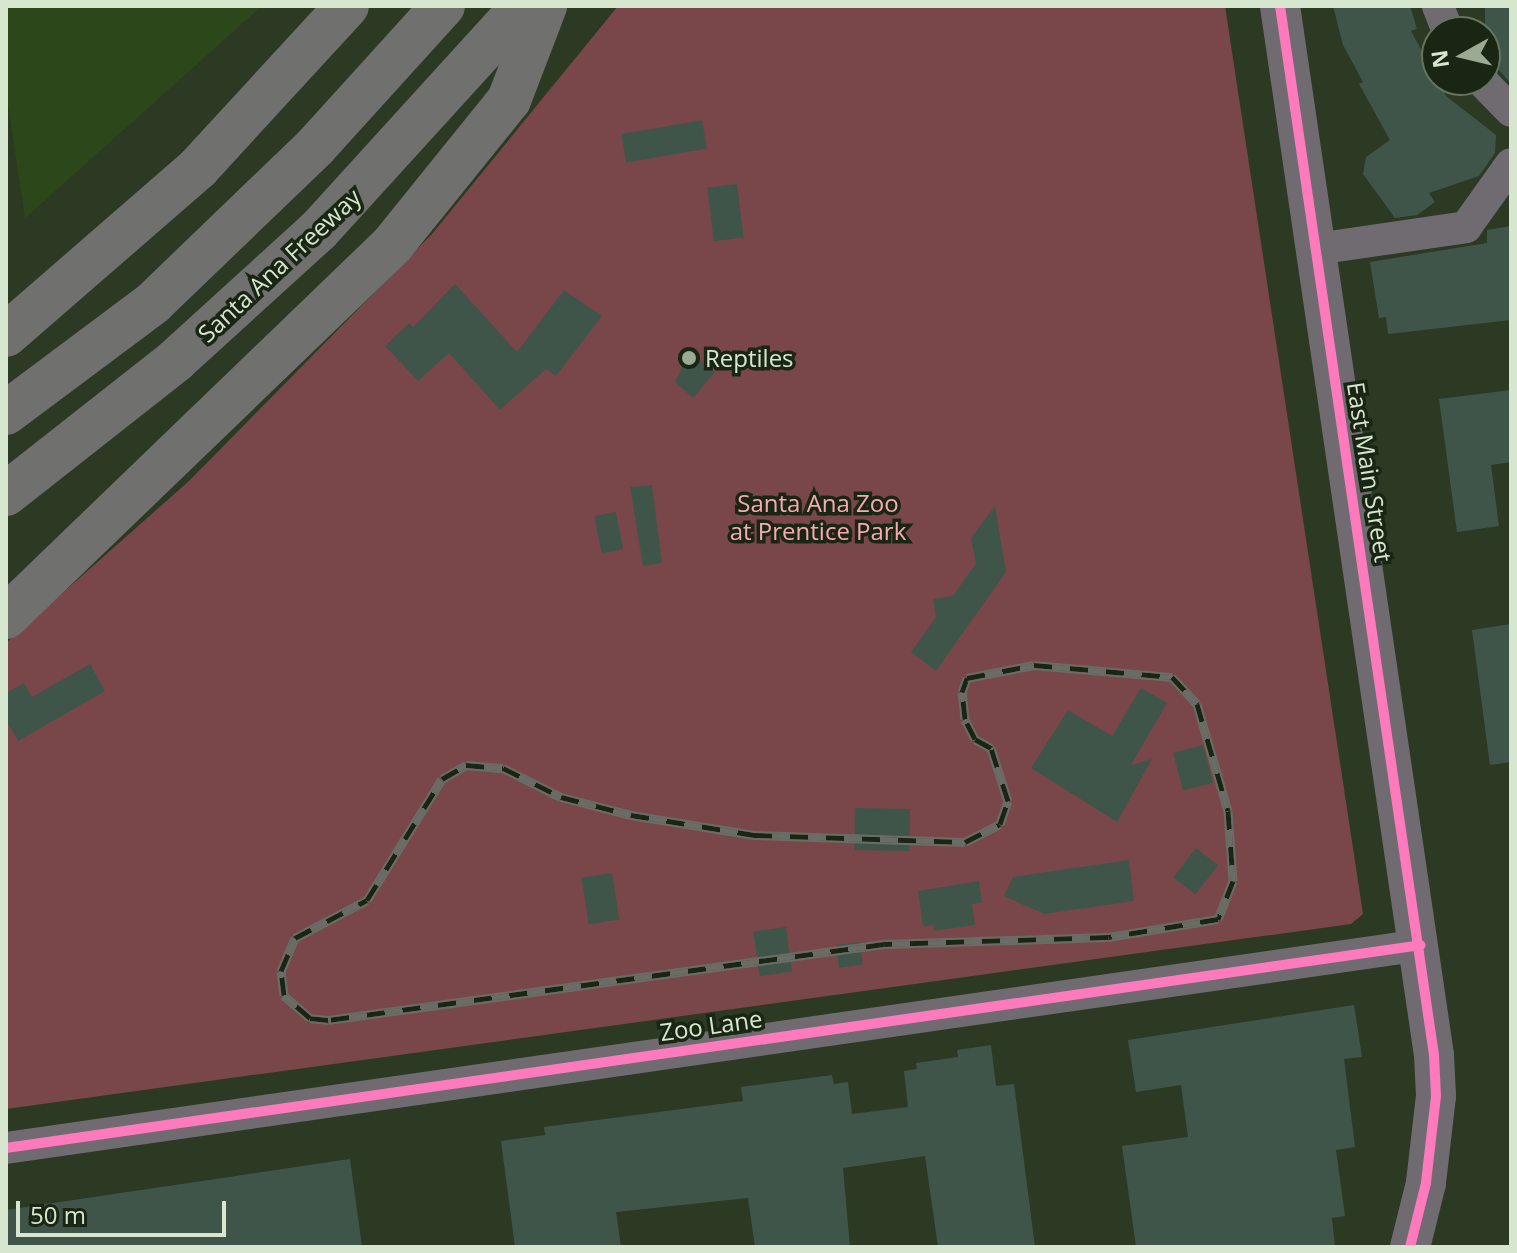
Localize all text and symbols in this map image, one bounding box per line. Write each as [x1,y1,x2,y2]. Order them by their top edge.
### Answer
north arrow [1421,16,1501,96]
text: N [1423,48,1455,70]
street label: Santa Ana Freeway [192,182,366,348]
place label: Reptiles [705,344,794,372]
marker: Reptiles [680,349,698,367]
street label: East Main Street [1342,380,1398,564]
park label: Santa Ana Zoo at Prentice Park [730,489,906,545]
street label: Zoo Lane [658,1004,764,1046]
scale bar [20,1185,230,1235]
text: 50 m [30,1198,86,1231]

